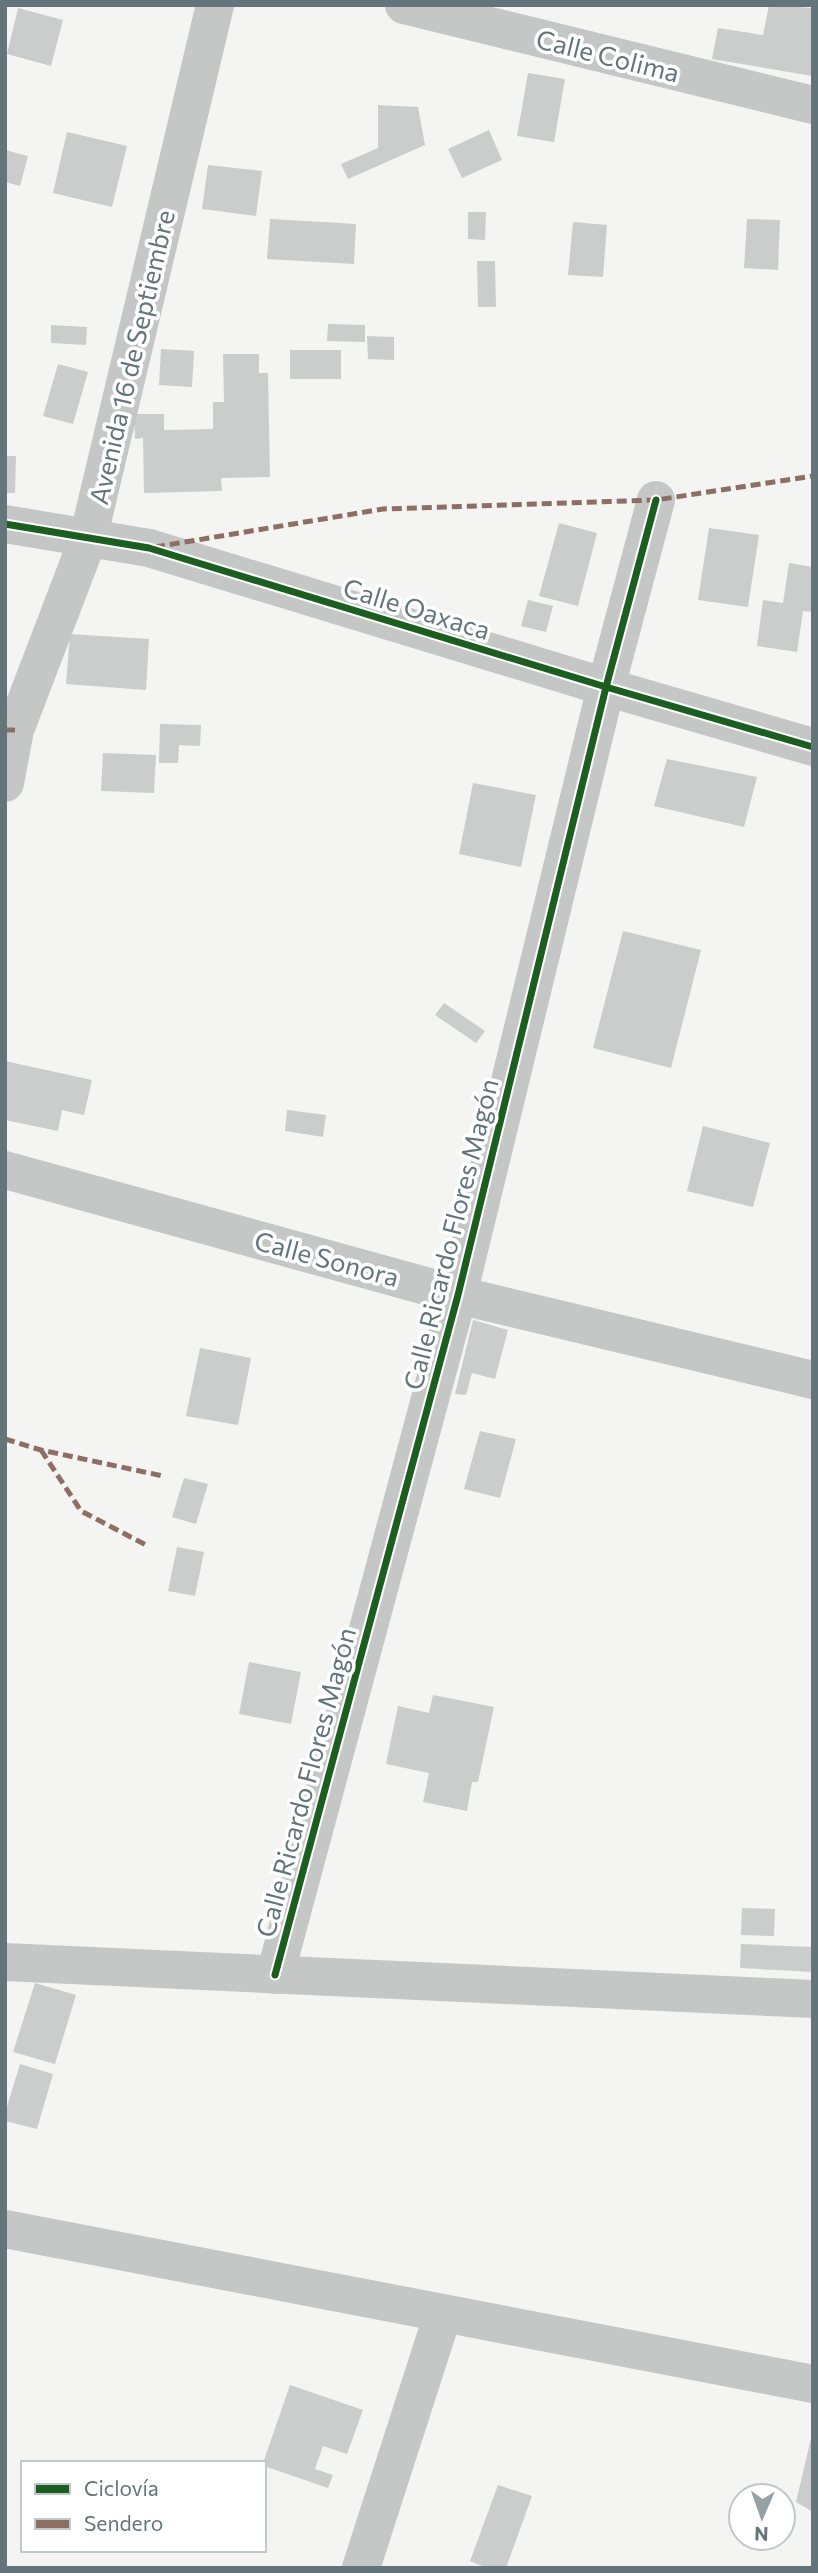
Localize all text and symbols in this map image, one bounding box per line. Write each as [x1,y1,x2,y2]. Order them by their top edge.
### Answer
street label: Calle Colima [533,22,683,88]
street label: Avenida 16 de Septiembre [82,207,180,507]
street label: Calle Oaxaca [340,571,494,645]
street label: Calle Ricardo Flores Magón [396,1075,504,1393]
street label: Calle Sonora [251,1224,403,1292]
street label: Calle Ricardo Flores Magón [249,1624,361,1940]
legend [21,2461,266,2552]
text: Ciclovía [84,2475,159,2500]
north arrow [727,2482,797,2552]
text: Sendero [84,2510,163,2535]
text: N [754,2523,769,2546]

